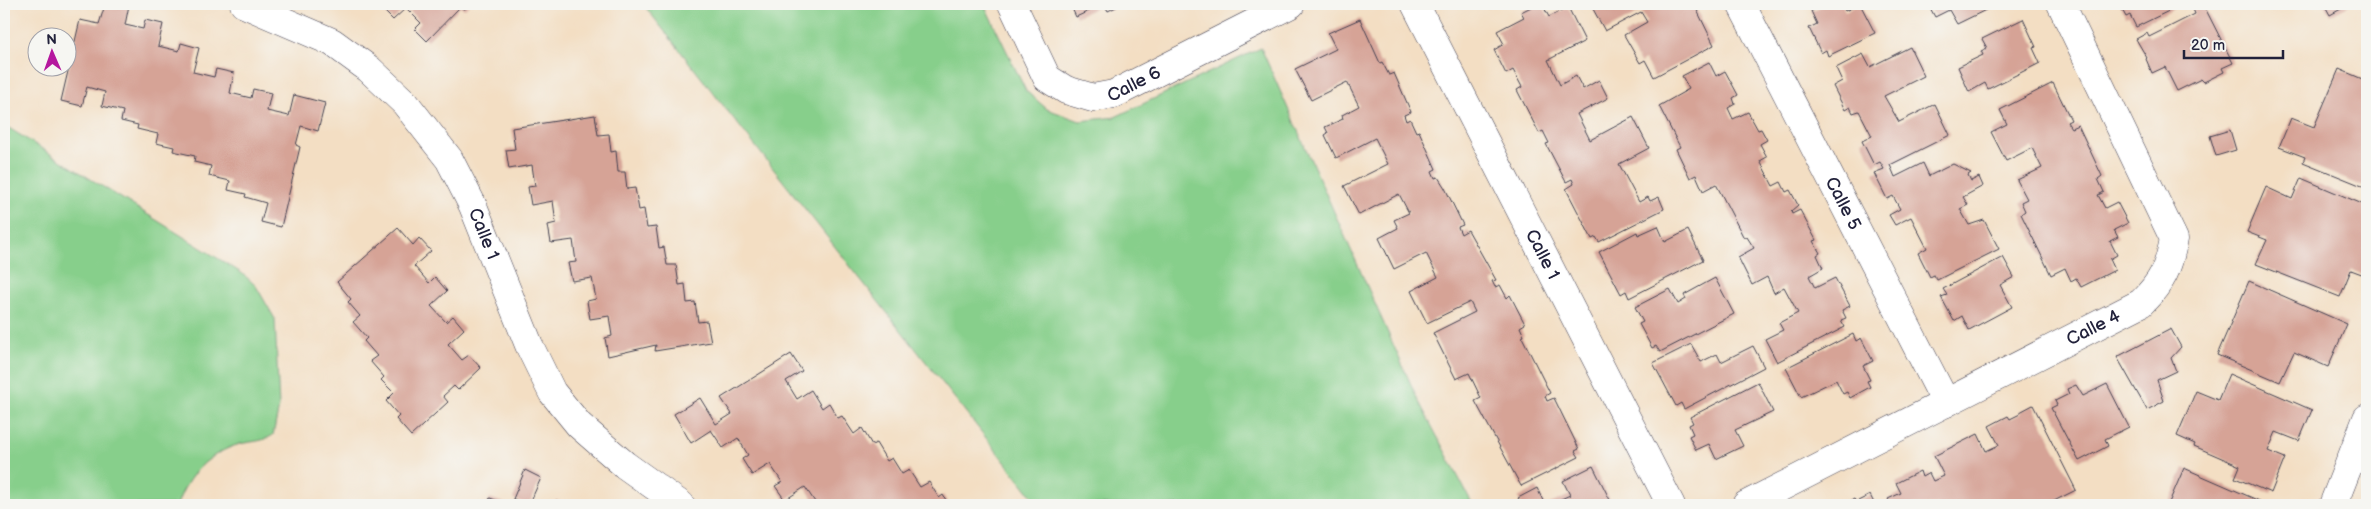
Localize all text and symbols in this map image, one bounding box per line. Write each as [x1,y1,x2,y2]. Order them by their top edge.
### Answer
north arrow [28,28,78,78]
scale bar [2184,28,2282,60]
text: N [46,31,57,48]
text: 20 m [2191,36,2225,55]
street label: Calle 6 [1106,62,1164,106]
street label: Calle 5 [1821,173,1866,233]
street label: Calle 1 [464,205,504,262]
street label: Calle 1 [1521,226,1564,283]
street label: Calle 4 [2063,305,2124,350]

